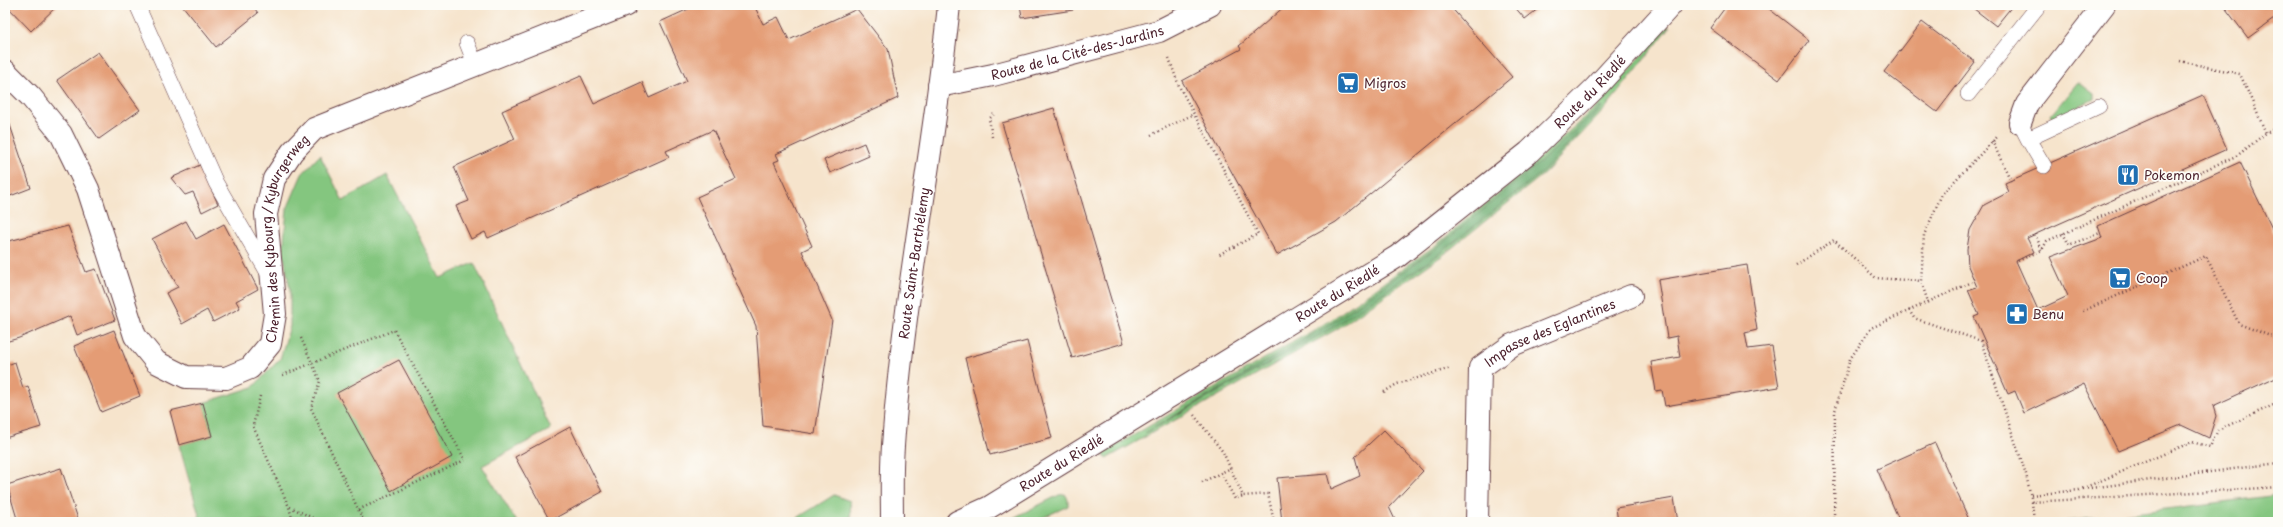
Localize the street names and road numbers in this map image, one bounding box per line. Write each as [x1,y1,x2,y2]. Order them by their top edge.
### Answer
street label: Route de la Cité-des-Jardins [988,20,1167,84]
street label: Route du Riedlé [1549,51,1630,132]
street label: Chemin des Kybourg / Kyburgerweg [256,130,313,344]
street label: Route Saint-Barthélemy [893,186,934,340]
street label: Route du Riedlé [1291,260,1383,326]
street label: Impasse des Eglantines [1480,293,1618,371]
street label: Route du Riedlé [1015,429,1107,496]

